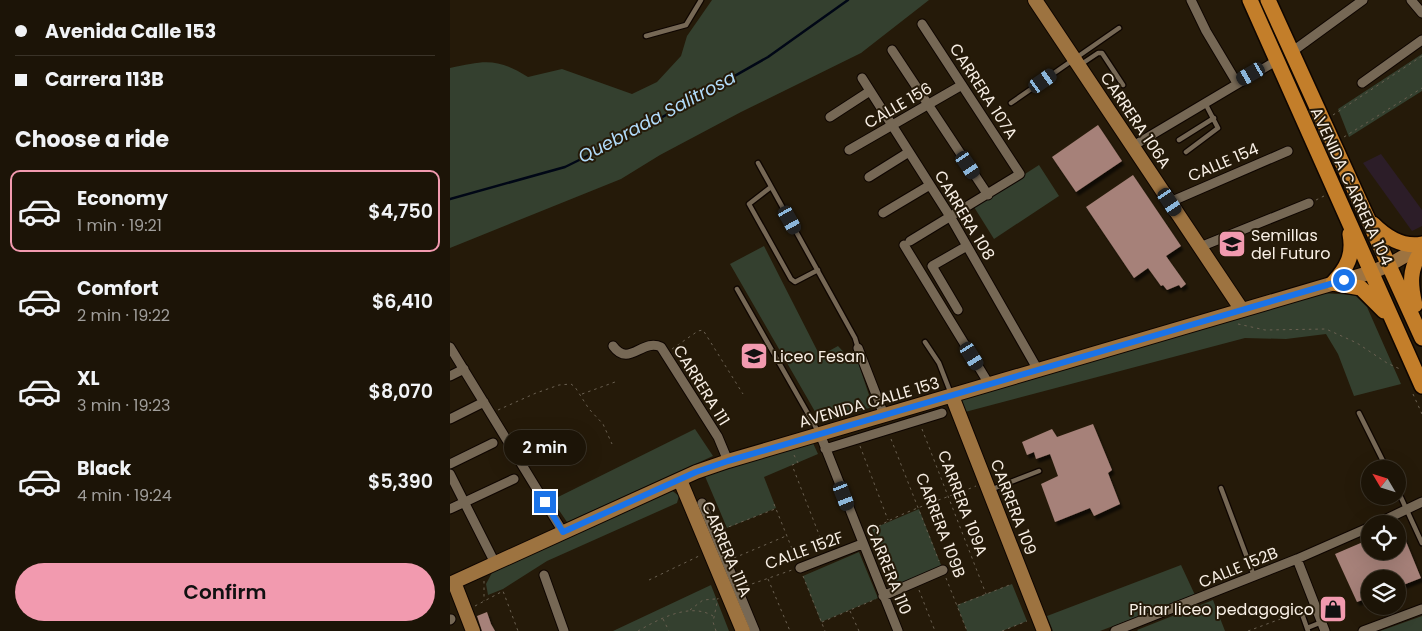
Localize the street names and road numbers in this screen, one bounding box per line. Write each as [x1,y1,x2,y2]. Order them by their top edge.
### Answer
street label: CARRERA 107A [944,39,1023,144]
street label: CARRERA 106A [1095,68,1176,173]
street label: CALLE 156 [860,77,936,134]
street label: AVENIDA CARRERA 104 [1305,103,1398,269]
street label: CALLE 154 [1184,137,1262,188]
street label: CARRERA 108 [929,166,1000,264]
street label: CARRERA 111 [668,341,735,430]
street label: AVENIDA CALLE 153 [796,371,942,434]
street label: CARRERA 109A [932,447,993,560]
street label: CARRERA 109 [985,456,1042,558]
street label: CARRERA 109B [910,469,971,581]
street label: CARRERA 111A [696,498,757,601]
street label: CARRERA 110 [860,520,917,618]
street label: CALLE 152F [762,526,847,575]
street label: CALLE 152B [1195,541,1281,594]

